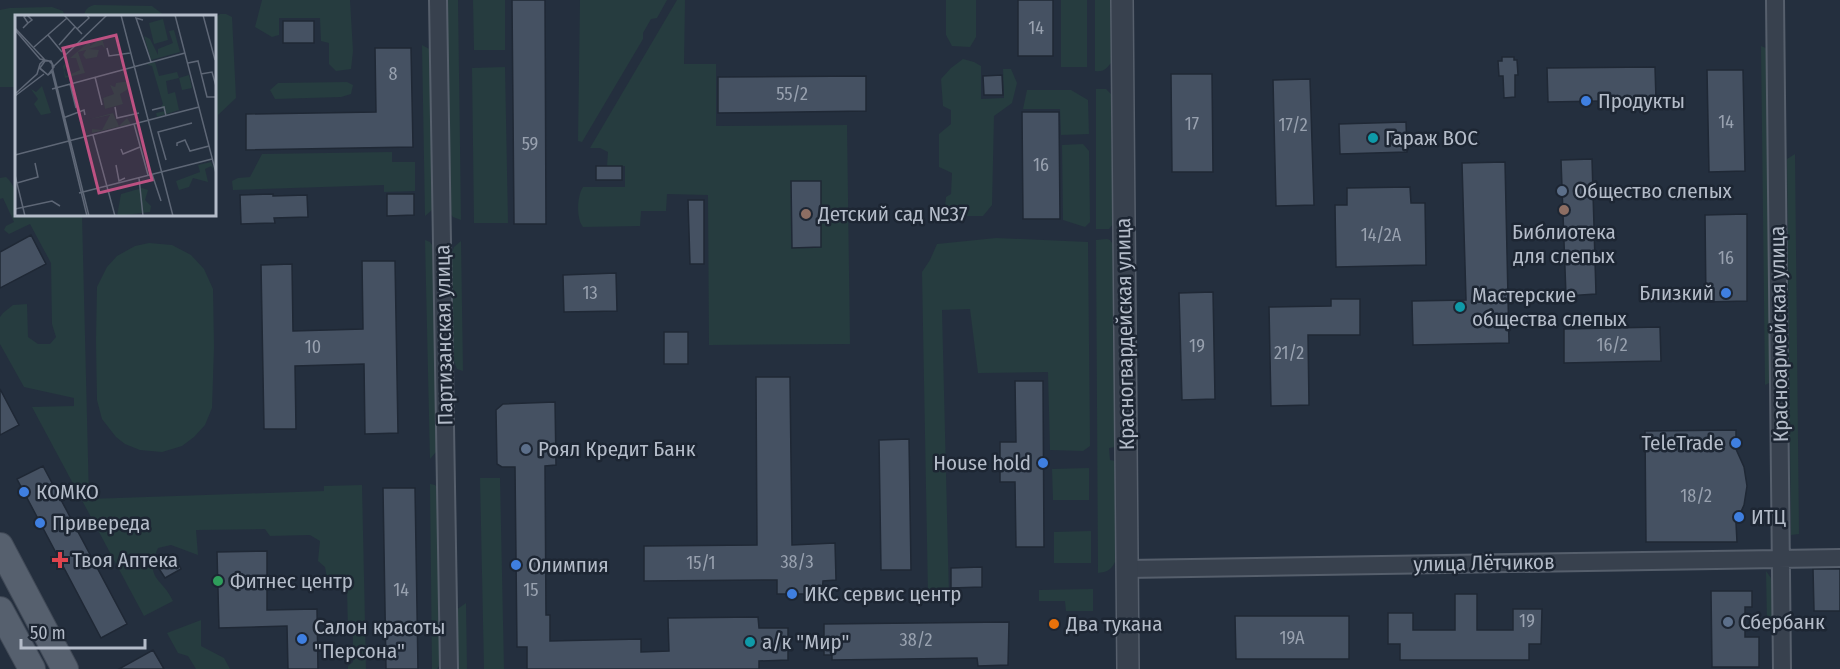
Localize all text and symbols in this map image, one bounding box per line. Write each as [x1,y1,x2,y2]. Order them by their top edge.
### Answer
inset map [15,15,216,216]
house number: 14 [1028,17,1044,39]
house number: 8 [389,63,398,85]
house number: 55/2 [776,83,808,105]
place label: Продукты [1598,88,1685,114]
marker: Продукты [1579,94,1593,108]
house number: 14 [1718,111,1734,133]
house number: 17 [1185,113,1199,135]
house number: 17/2 [1278,114,1308,136]
place label: Гараж ВОС [1385,125,1478,151]
marker: Гараж ВОС [1366,131,1380,145]
house number: 59 [522,133,538,155]
house number: 16 [1033,154,1049,176]
place label: Общество слепых [1574,178,1733,204]
marker: Общество слепых [1555,184,1569,198]
place label: Детский сад №37 [817,201,967,227]
marker: Библиотека для слепых [1557,203,1571,217]
marker: Детский сад №37 [799,207,813,221]
street label: Красногвардейская улица [1110,218,1140,450]
place label: Библиотека для слепых [1512,219,1616,269]
house number: 14/2А [1361,224,1402,246]
street label: Красноармейская улица [1764,226,1794,442]
street label: Партизанская улица [429,244,459,426]
house number: 16 [1718,247,1734,269]
place label: Близкий [1639,280,1714,306]
house number: 13 [582,282,598,304]
place label: Мастерские общества слепых [1472,282,1628,332]
marker: Близкий [1719,286,1733,300]
marker: Мастерские общества слепых [1453,300,1467,314]
house number: 16/2 [1596,334,1628,356]
house number: 19 [1189,335,1205,357]
house number: 10 [305,336,321,358]
house number: 21/2 [1274,342,1304,364]
place label: TeleTrade [1642,430,1724,456]
place label: Роял Кредит Банк [538,436,696,462]
marker: TeleTrade [1729,436,1743,450]
marker: Роял Кредит Банк [519,442,533,456]
place label: House hold [933,450,1031,476]
marker: House hold [1036,456,1050,470]
place label: КОМКО [36,479,99,505]
marker: КОМКО [17,485,31,499]
house number: 18/2 [1680,485,1712,507]
place label: ИТЦ [1751,504,1786,530]
place label: Привереда [52,510,150,536]
marker: ИТЦ [1732,510,1746,524]
marker: Привереда [33,516,47,530]
place label: Твоя Аптека [72,547,178,573]
street label: улица Лётчиков [1413,549,1555,577]
house number: 38/3 [780,551,814,573]
place label: Олимпия [528,552,609,578]
house number: 15/1 [686,552,716,574]
marker: Твоя Аптека [53,553,67,567]
marker: Олимпия [509,558,523,572]
place label: Фитнес центр [230,568,353,594]
marker: Фитнес центр [211,574,225,588]
house number: 14 [393,579,409,601]
house number: 15 [523,579,539,601]
place label: ИКС сервис центр [804,581,961,607]
marker: ИКС сервис центр [785,587,799,601]
place label: Сбербанк [1740,609,1825,635]
house number: 19 [1519,610,1535,632]
place label: Два тукана [1065,611,1162,637]
scale bar [21,612,146,650]
place label: Салон красоты "Персона" [314,614,445,664]
marker: Сбербанк [1721,615,1735,629]
marker: Два тукана [1047,617,1061,631]
text: 50 m [30,622,66,644]
house number: 19А [1279,627,1305,649]
place label: а/к "Мир" [762,629,849,655]
house number: 38/2 [900,629,932,651]
marker: Салон красоты "Персона" [295,632,309,646]
marker: а/к "Мир" [743,635,757,649]

